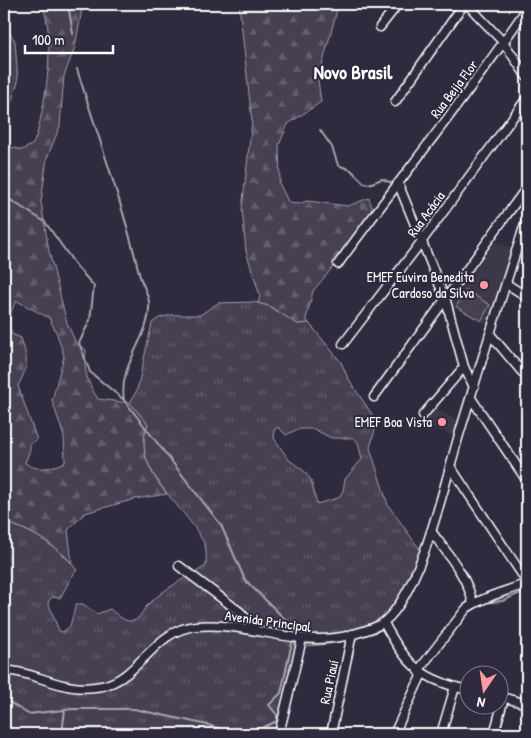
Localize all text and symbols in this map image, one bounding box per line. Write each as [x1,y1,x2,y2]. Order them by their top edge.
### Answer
scale bar [25,22,112,54]
text: 100 m [32,29,65,50]
street label: Rua Beija Flor [425,55,483,122]
district label: Novo Brasil [314,59,393,85]
street label: Rua Acácia [402,186,449,241]
place label: EMEF Euvira Benedita Cardoso da Silva [367,267,475,302]
marker: EMEF Euvira Benedita Cardoso da Silva [478,279,490,291]
place label: EMEF Boa Vista [355,412,433,431]
marker: EMEF Boa Vista [436,416,448,428]
street label: Avenida Principal [224,605,313,637]
street label: Rua Piauí [315,658,342,706]
north arrow [458,666,508,716]
text: N [475,693,487,713]

